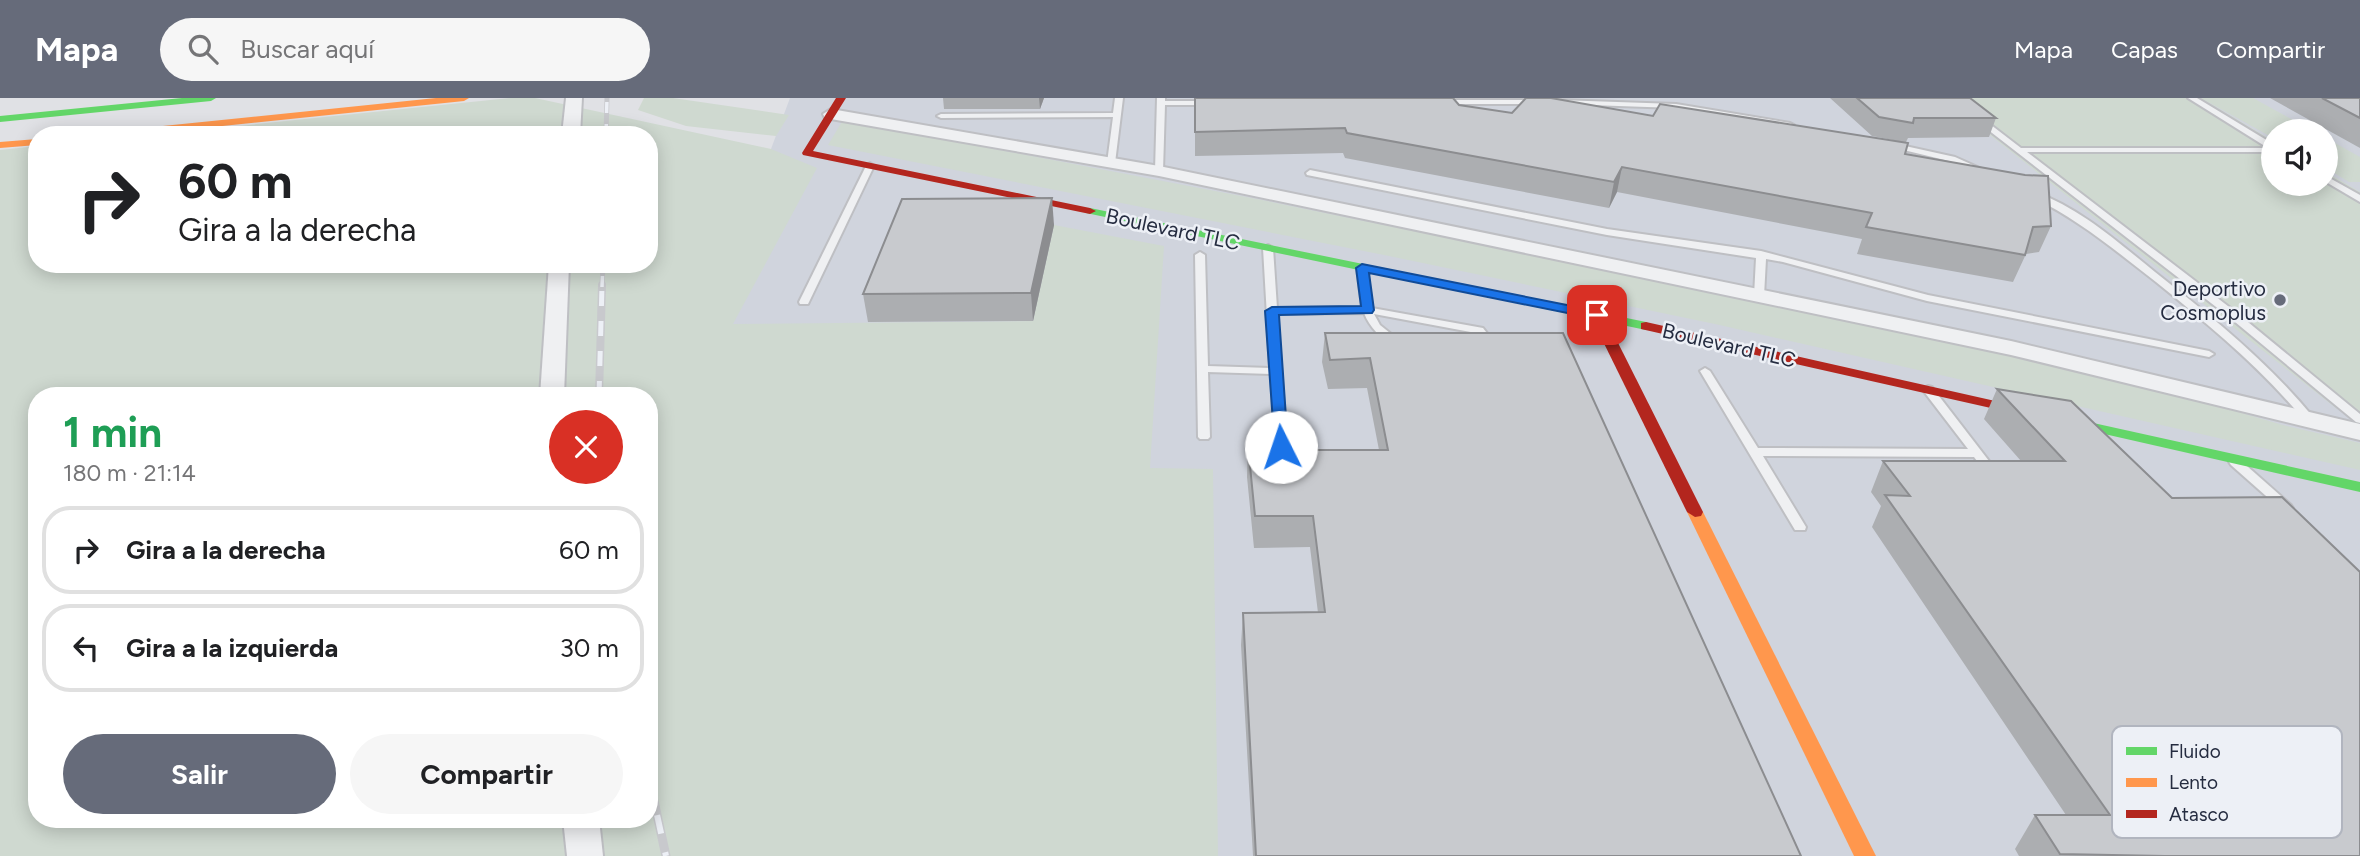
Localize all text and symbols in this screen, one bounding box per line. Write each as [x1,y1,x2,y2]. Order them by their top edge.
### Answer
search box [160,18,650,81]
text: Mapa [35,30,118,69]
icon: search [184,30,222,68]
text: Buscar aquí [240,33,374,65]
text: Mapa [2014,35,2073,64]
text: Capas [2111,35,2178,64]
text: Compartir [2216,35,2325,64]
map controls [2261,119,2338,196]
button: sound [2261,119,2338,196]
text: 60 m [178,151,293,210]
icon: right [63,154,154,245]
street label: Boulevard TLC [1104,203,1242,255]
text: Gira a la derecha [178,211,416,249]
place label: Deportivo Cosmoplus [2160,276,2266,325]
pin [1567,285,1627,345]
marker: Deportivo Cosmoplus [2272,292,2288,308]
icon: arrive [1578,296,1616,334]
street label: Boulevard TLC [1660,318,1798,372]
text: 1 min [63,407,162,458]
button: close [549,410,623,484]
position arrow [1244,410,1318,484]
text: 180 m · 21:14 [63,459,196,487]
icon: right [67,531,105,569]
text: Gira a la derecha [126,534,326,566]
text: 60 m [559,534,619,566]
icon: left [67,629,105,667]
text: Gira a la izquierda [126,632,338,664]
text: 30 m [560,632,619,664]
legend [2112,726,2342,838]
button: Salir [63,734,336,814]
button: Compartir [350,734,623,814]
text: Fluido [2169,740,2221,763]
text: Lento [2169,771,2218,794]
text: Atasco [2169,803,2229,826]

